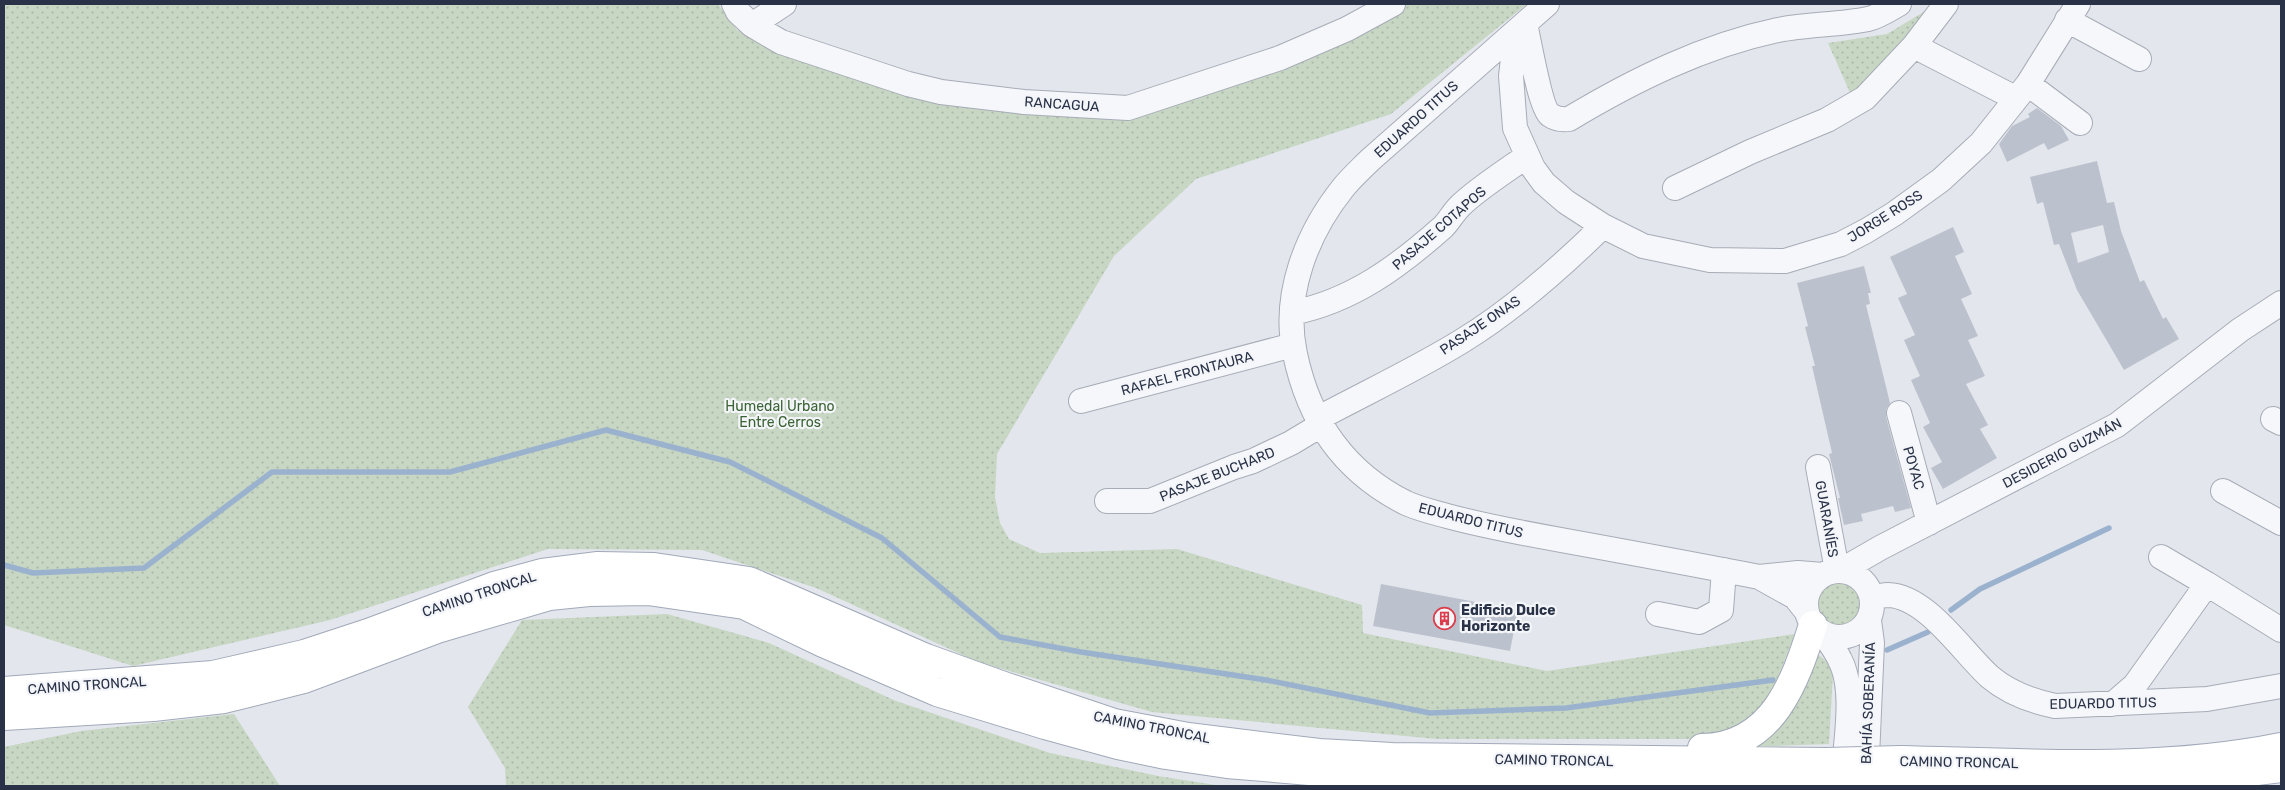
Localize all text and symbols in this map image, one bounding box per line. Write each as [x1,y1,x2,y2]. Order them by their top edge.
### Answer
street label: EDUARDO TITUS [1371,77,1462,162]
street label: RANCAGUA [1024,93,1101,116]
street label: PASAJE COTAPOS [1389,183,1490,274]
street label: JORGE ROSS [1845,187,1926,246]
street label: PASAJE ONAS [1437,292,1524,359]
street label: RAFAEL FRONTAURA [1119,347,1256,399]
park label: Humedal Urbano Entre Cerros [725,398,835,431]
street label: DESIDERIO GUZMÁN [1999,414,2125,492]
street label: PASAJE BUCHARD [1157,444,1277,505]
street label: POYAC [1899,444,1928,492]
street label: GUARANÍES [1811,479,1843,559]
street label: EDUARDO TITUS [1417,499,1525,542]
street label: CAMINO TRONCAL [420,568,538,621]
place label: Edificio Dulce Horizonte [1461,602,1556,635]
building icon: Edificio Dulce Horizonte [1433,606,1457,630]
street label: BAHÍA SOBERANÍA [1857,641,1879,764]
street label: CAMINO TRONCAL [27,673,147,698]
street label: EDUARDO TITUS [2049,694,2157,713]
street label: CAMINO TRONCAL [1092,708,1212,747]
street label: CAMINO TRONCAL [1494,751,1614,770]
street label: CAMINO TRONCAL [1899,753,2019,772]

